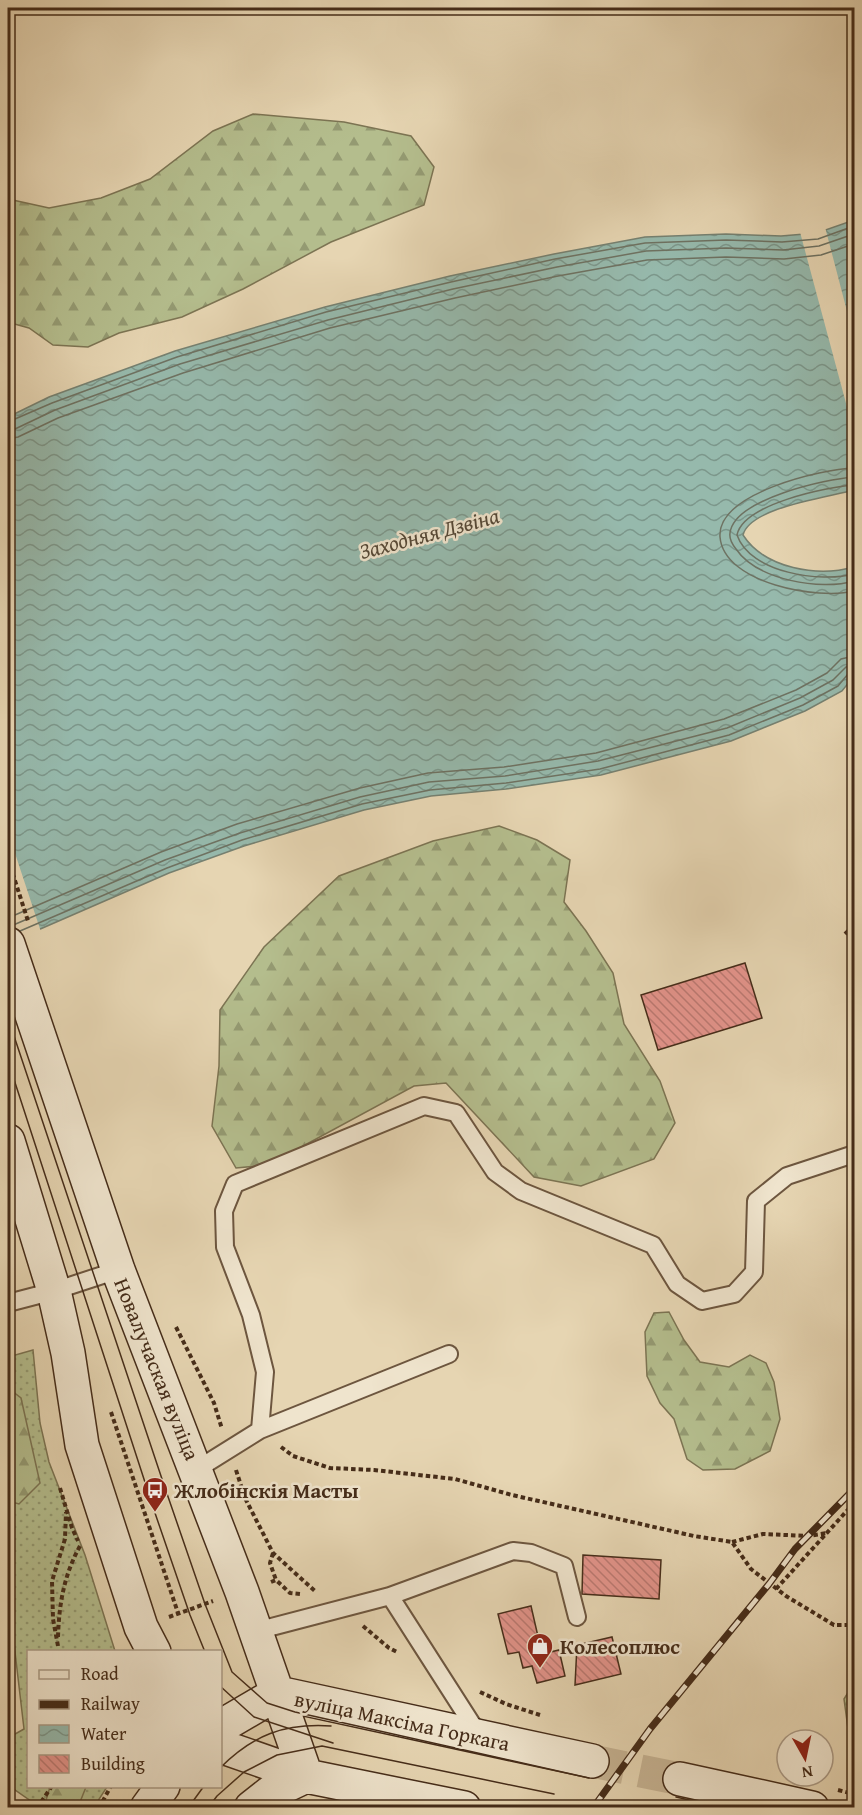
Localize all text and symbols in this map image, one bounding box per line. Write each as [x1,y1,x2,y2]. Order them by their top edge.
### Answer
water label: Заходняя Дзвіна [355,499,503,567]
street label: Новалучаская вуліца [106,1273,208,1465]
bus stop icon: Жлобінскія Масты [140,1475,170,1513]
place label: Жлобінскія Масты [173,1475,358,1506]
shop icon: Колесоплюс [525,1631,555,1669]
place label: Колесоплюс [560,1631,680,1662]
legend [27,1650,222,1788]
text: Road [81,1660,119,1687]
street label: вуліца Максіма Горкага [291,1683,513,1759]
text: Railway [81,1690,140,1717]
text: Water [81,1720,127,1747]
north arrow [775,1728,835,1788]
text: Building [81,1750,145,1777]
text: N [800,1760,815,1786]

